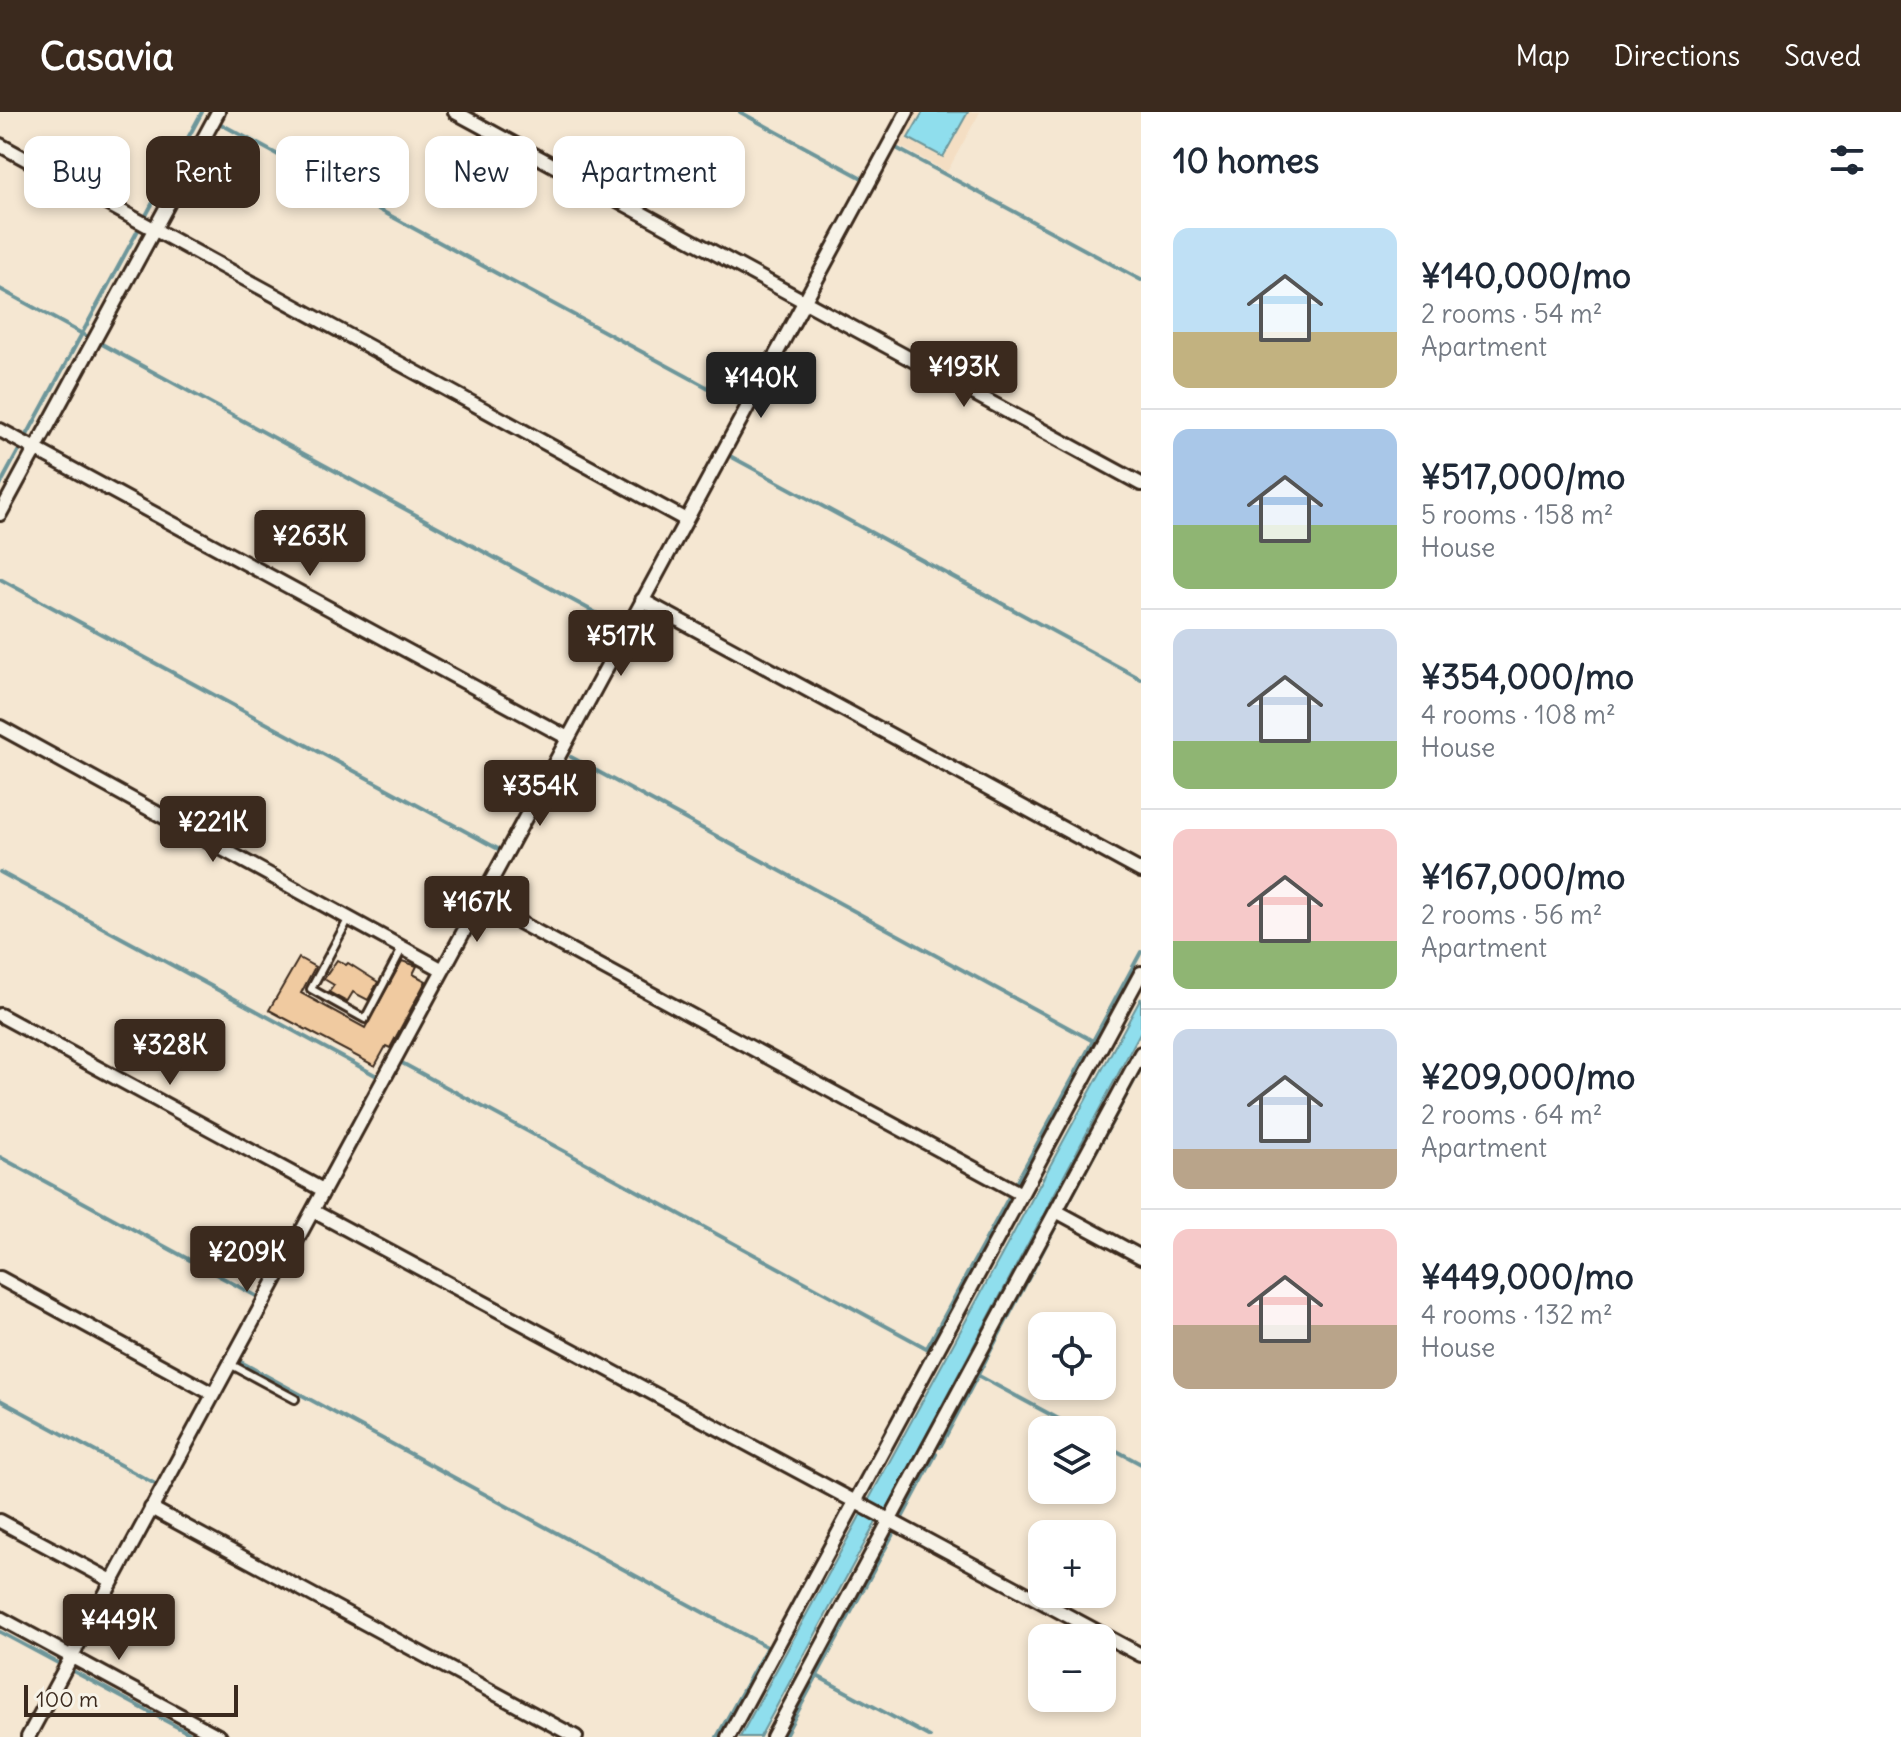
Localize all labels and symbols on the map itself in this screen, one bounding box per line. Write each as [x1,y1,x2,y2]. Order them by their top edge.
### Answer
pin: ¥193K [908,341,1020,409]
pin: ¥140K [705,352,817,420]
pin: ¥263K [254,510,366,578]
pin: ¥517K [565,610,677,678]
pin: ¥354K [484,760,596,828]
pin: ¥221K [157,796,269,864]
pin: ¥167K [421,876,533,944]
pin: ¥328K [114,1019,226,1087]
pin: ¥209K [191,1226,303,1294]
pin: ¥449K [63,1594,175,1662]
scale bar [24,1681,238,1717]

